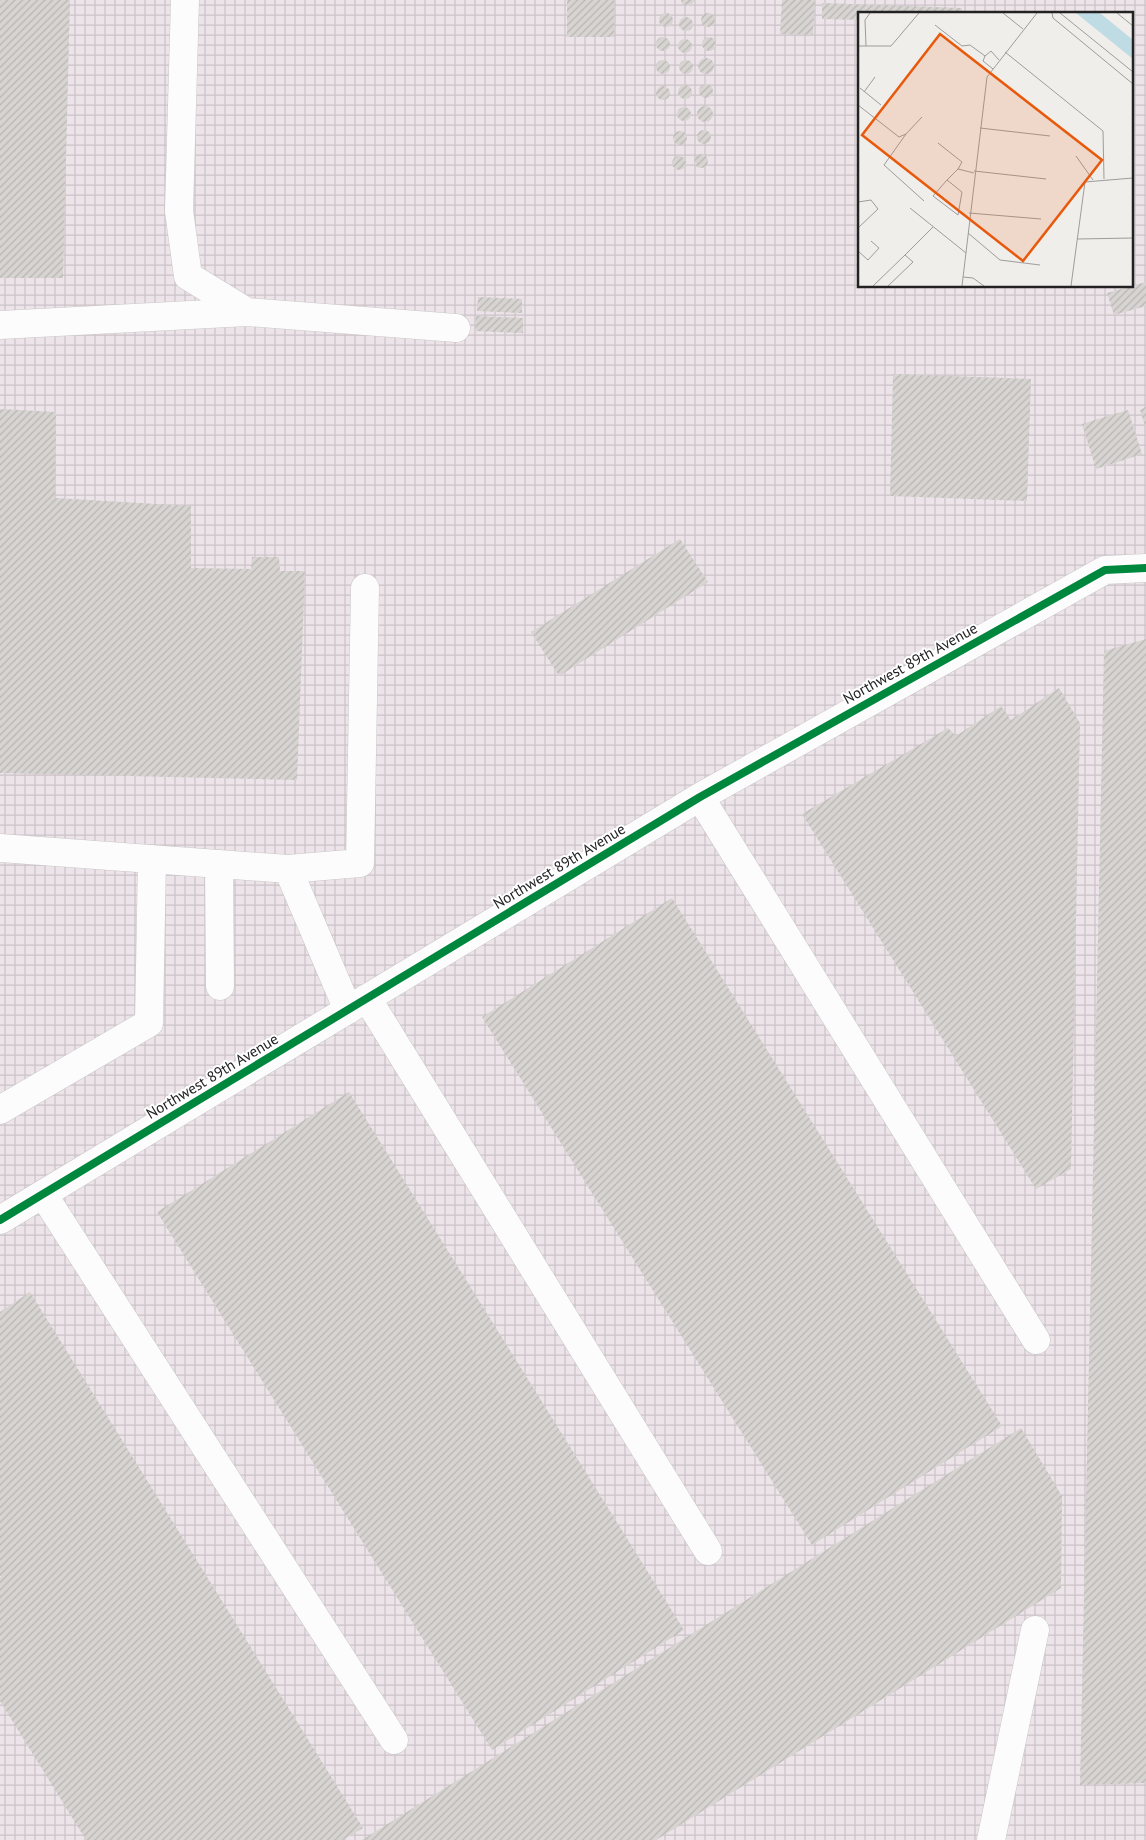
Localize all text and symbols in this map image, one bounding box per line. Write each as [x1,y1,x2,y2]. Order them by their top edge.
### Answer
inset map [858,12,1134,288]
street label: Northwest 89th Avenue [839,618,981,708]
street label: Northwest 89th Avenue [489,819,629,913]
street label: Northwest 89th Avenue [142,1029,282,1123]

